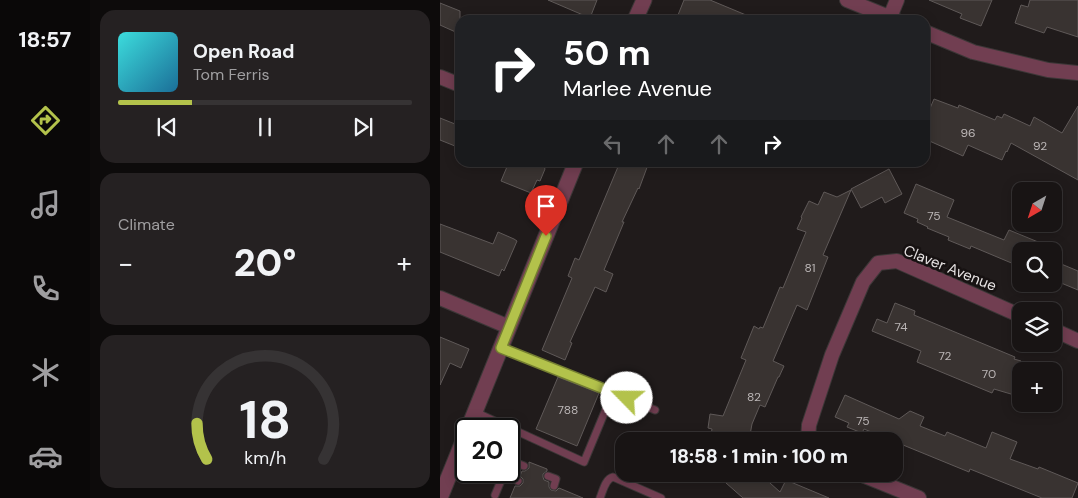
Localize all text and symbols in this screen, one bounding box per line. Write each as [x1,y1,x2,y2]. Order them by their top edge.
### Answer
text: 18:57 [19,25,71,54]
text: 50 m [563,30,651,76]
icon: right [480,35,545,100]
text: Open Road [193,39,295,64]
text: Tom Ferris [193,64,270,85]
text: Marlee Avenue [563,74,712,103]
icon: directions [28,103,63,138]
icon: previous [153,113,181,141]
icon: pause [251,113,279,141]
icon: next [349,113,377,141]
house number: 96 [960,125,976,141]
icon: left [599,130,627,158]
icon: ahead [652,130,680,158]
icon: ahead [705,130,733,158]
icon: right [758,130,786,158]
house number: 92 [1033,138,1047,154]
north arrow [1012,182,1062,232]
map controls [1012,182,1062,412]
pin [525,185,567,236]
icon: music [28,187,63,222]
icon: arrive [532,192,560,220]
house number: 75 [927,208,941,224]
text: Climate [118,214,175,235]
text: 20° [234,238,296,288]
street label: Claver Avenue [901,240,999,296]
button: search [1012,242,1062,292]
text: − [118,245,133,282]
text: + [397,245,412,282]
house number: 81 [805,260,815,276]
icon: phone [28,271,63,306]
button: layers [1012,302,1062,352]
house number: 74 [895,319,907,335]
house number: 72 [938,348,952,364]
icon: climate [28,355,63,390]
button: + [1012,362,1062,412]
house number: 70 [982,366,996,382]
position arrow [600,371,652,423]
text: 18 [239,386,291,454]
house number: 82 [747,389,761,405]
house number: 788 [558,402,578,418]
house number: 75 [856,413,870,429]
speed limit sign: 20 [455,418,520,483]
icon: car [28,439,63,474]
text: 18:58 · 1 min · 100 m [670,444,848,469]
text: km/h [244,446,286,470]

